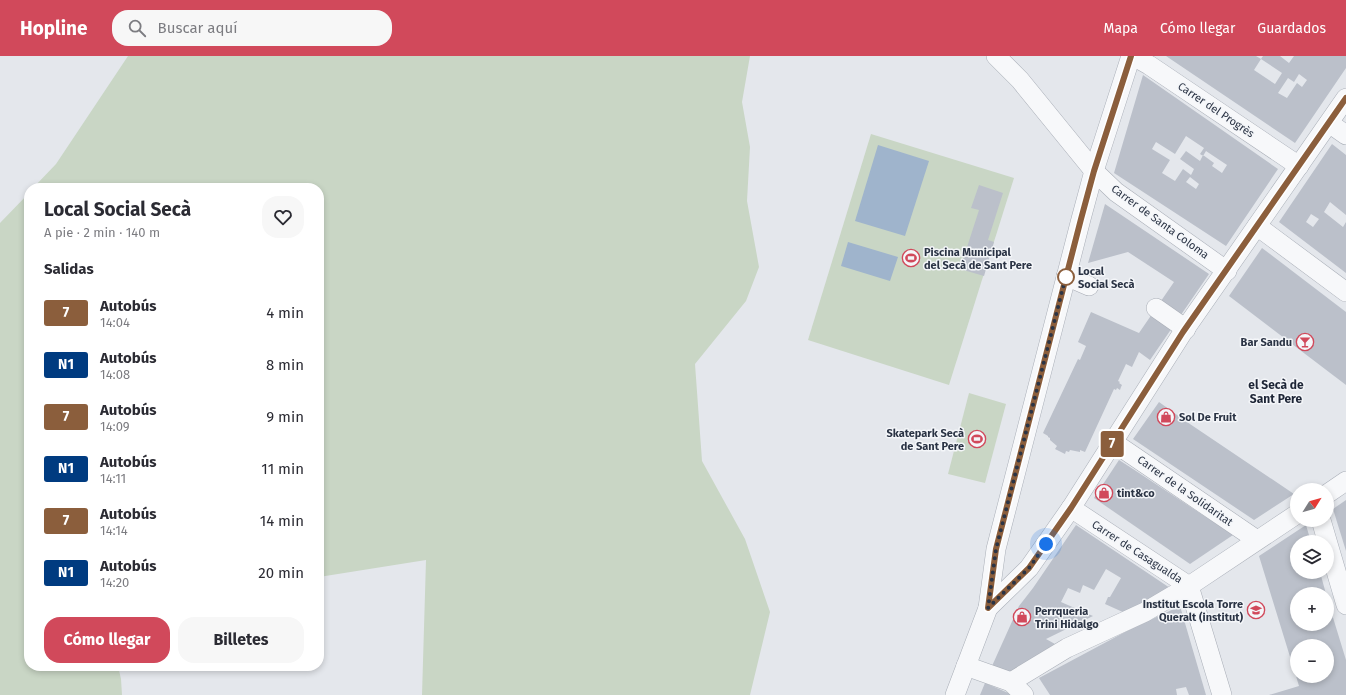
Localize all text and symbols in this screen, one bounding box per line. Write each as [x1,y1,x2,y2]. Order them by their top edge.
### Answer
search box [112,10,392,46]
text: Hopline [20,17,88,40]
icon: search [126,17,148,39]
text: Buscar aquí [158,19,237,37]
text: Mapa [1104,20,1138,37]
text: Cómo llegar [1160,20,1235,37]
text: Guardados [1257,20,1326,37]
street label: Carrer del Progrès [1175,80,1257,140]
street label: Carrer de Santa Coloma [1109,182,1211,262]
button: heart [262,196,304,238]
text: Local Social Secà [44,198,191,221]
text: A pie · 2 min · 140 m [44,225,160,240]
place label: Piscina Municipal del Secà de Sant Pere [924,246,1032,272]
sports icon: Piscina Municipal del Secà de Sant Pere [901,248,921,268]
text: Salidas [44,260,94,278]
place label: Local Social Secà [1078,265,1134,291]
marker: Local Social Secà [1057,268,1075,286]
text: Autobús [100,297,157,315]
text: 7 [63,304,69,321]
text: 4 min [266,304,304,322]
text: 14:04 [100,315,130,330]
bar icon: Bar Sandu [1295,332,1315,352]
place label: Bar Sandu [1241,336,1292,349]
text: Autobús [100,349,157,367]
text: N1 [58,356,74,373]
text: 8 min [266,356,304,374]
text: 14:08 [100,367,130,382]
district label: el Secà de Sant Pere [1248,378,1304,406]
text: Autobús [100,401,157,419]
shop icon: Sol De Fruit [1156,407,1176,427]
text: 7 [63,408,69,425]
text: 9 min [266,408,304,426]
place label: Sol De Fruit [1179,411,1237,424]
text: 14:09 [100,419,130,434]
place label: Skatepark Secà de Sant Pere [887,427,964,453]
sports icon: Skatepark Secà de Sant Pere [967,429,987,449]
line badge: 7 [1099,431,1125,457]
text: 7 [1109,435,1115,452]
text: Autobús [100,453,157,471]
street label: Carrer de la Solidaritat [1135,453,1235,529]
text: N1 [58,460,74,477]
text: 11 min [261,460,304,478]
text: 14:11 [100,471,126,486]
shop icon: tint&co [1094,483,1114,503]
north arrow [1290,483,1334,527]
map controls [1290,483,1334,683]
place label: tint&co [1117,487,1155,500]
text: Autobús [100,505,157,523]
text: 7 [63,512,69,529]
text: 14 min [260,512,304,530]
street label: Carrer de Casagualda [1089,518,1185,586]
text: 14:14 [100,523,128,538]
your location [1036,534,1056,554]
button: layers [1290,535,1334,579]
text: Autobús [100,557,157,575]
text: N1 [58,564,74,581]
text: 20 min [258,564,304,582]
text: 14:20 [100,575,129,590]
button: + [1290,587,1334,631]
place label: Institut Escola Torre Queralt (institut) [1143,598,1243,624]
school or university icon: Institut Escola Torre Queralt (institut) [1246,600,1266,620]
place label: Perrqueria Trini Hidalgo [1035,605,1099,631]
shop icon: Perrqueria Trini Hidalgo [1012,607,1032,627]
button: Cómo llegar [44,617,170,663]
button: Billetes [178,617,304,663]
button: − [1290,639,1334,683]

